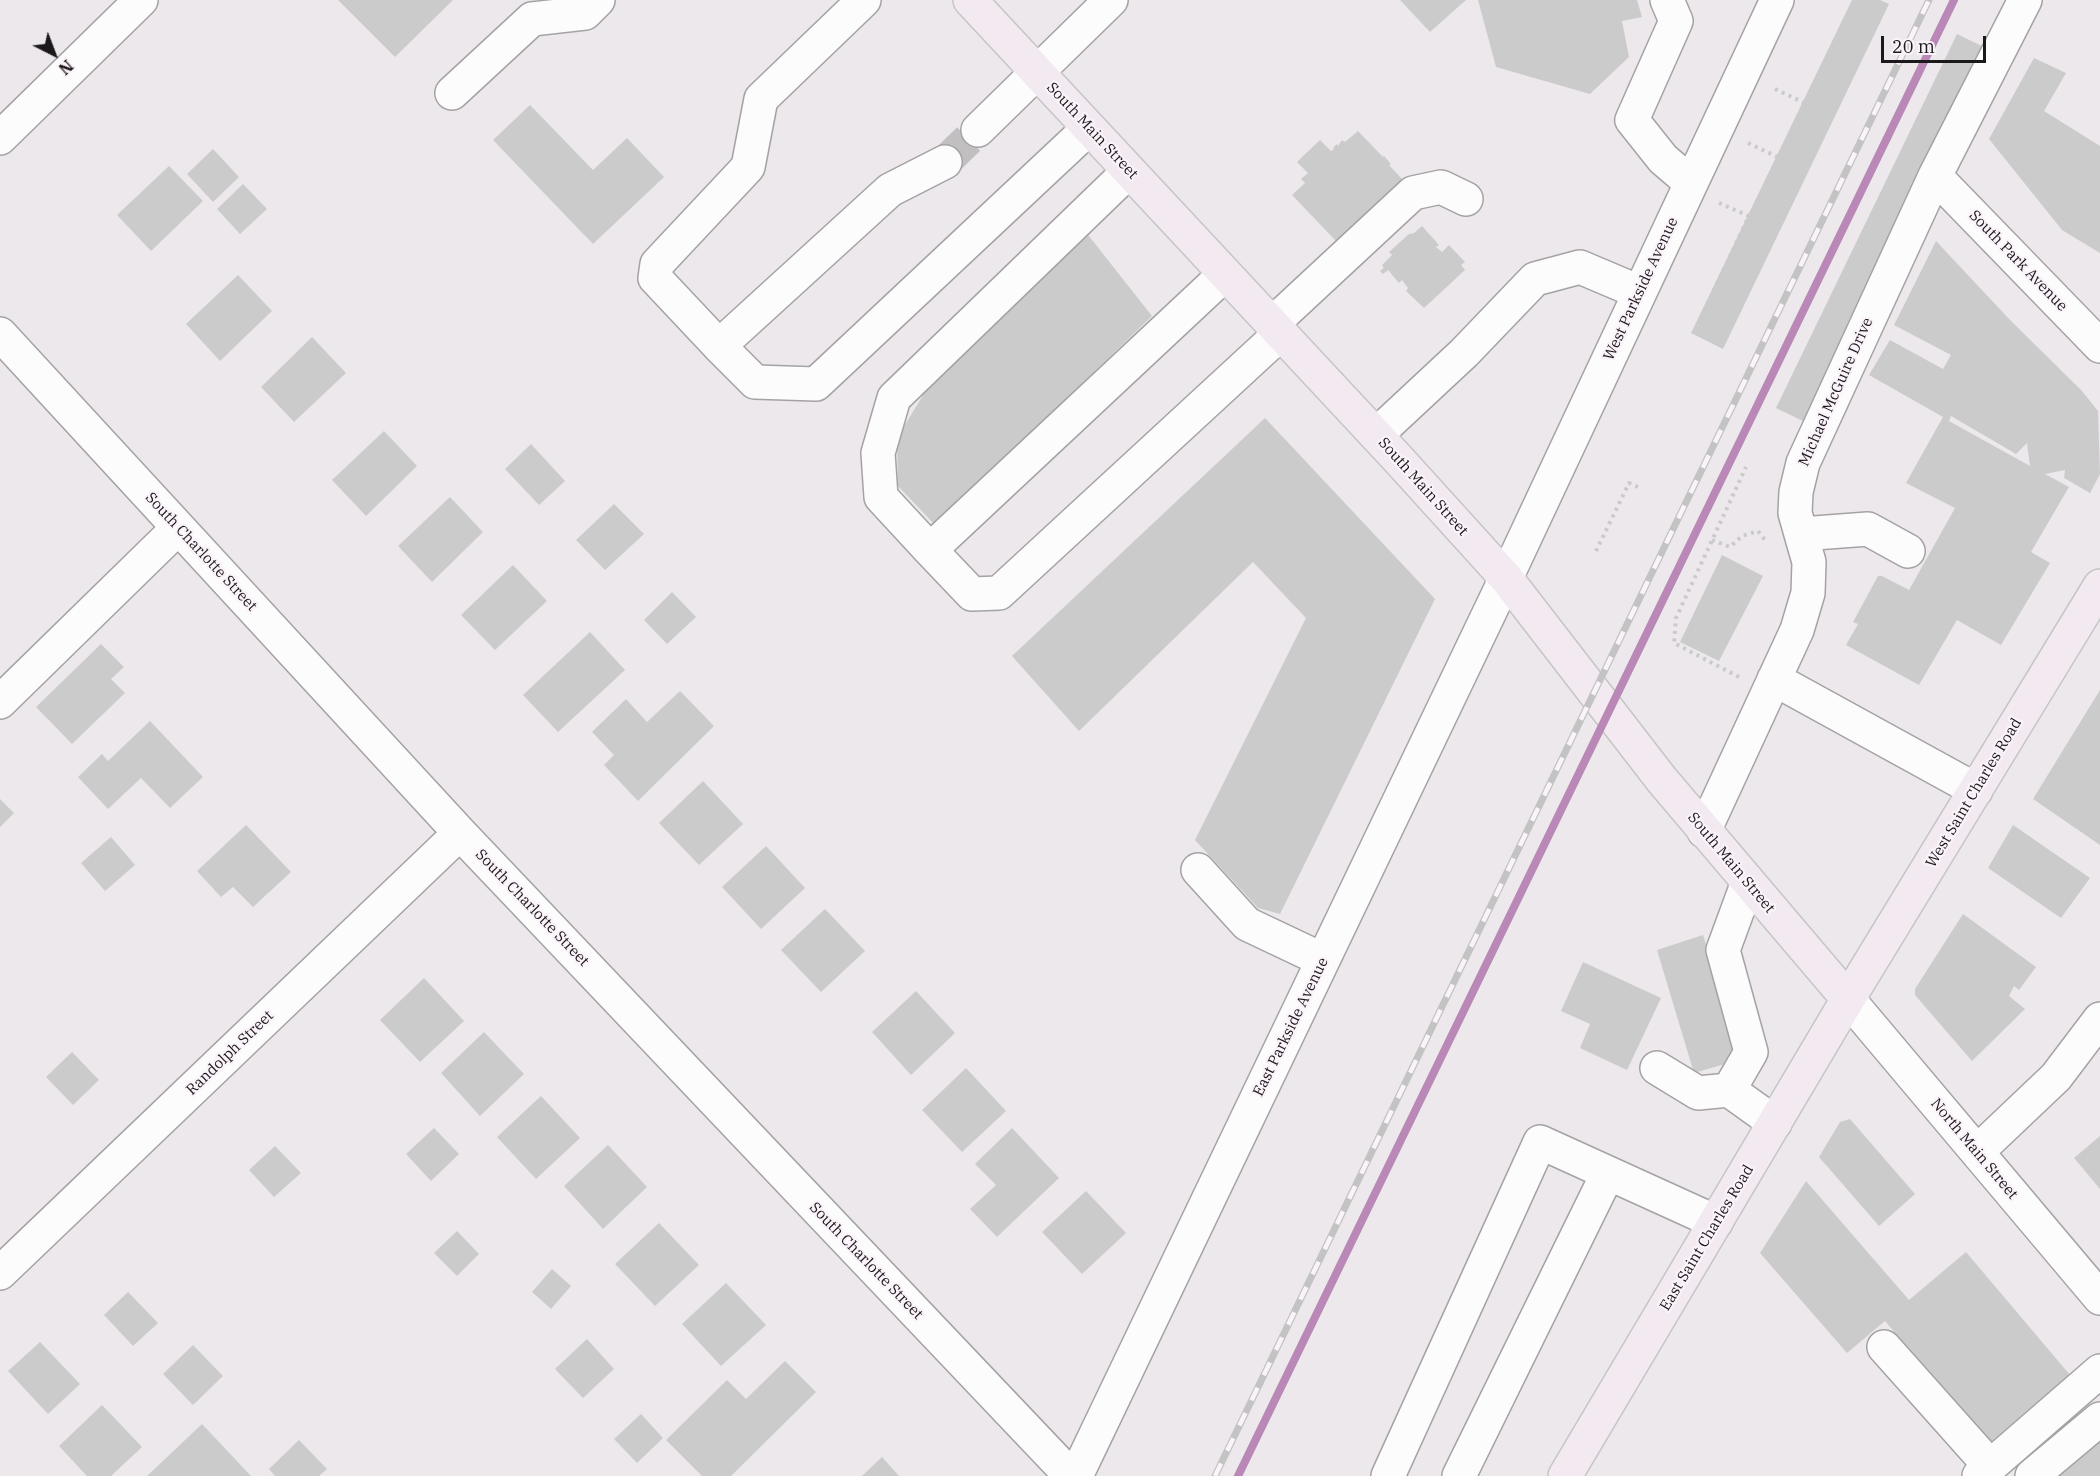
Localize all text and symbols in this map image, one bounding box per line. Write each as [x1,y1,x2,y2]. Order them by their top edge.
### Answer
north arrow [24,24,84,84]
scale bar [1884,24,1989,62]
text: 20 m [1892,35,1935,58]
text: N [55,56,77,79]
street label: South Main Street [1042,79,1142,183]
street label: South Park Avenue [1965,207,2071,315]
street label: West Parkside Avenue [1600,214,1682,364]
street label: Michael McGuire Drive [1795,315,1877,469]
street label: South Main Street [1374,434,1472,540]
street label: South Charlotte Street [141,489,261,615]
street label: West Saint Charles Road [1922,715,2026,871]
street label: South Main Street [1684,809,1778,917]
street label: South Charlotte Street [471,846,593,970]
street label: East Parkside Avenue [1250,955,1332,1099]
street label: Randolph Street [183,1007,277,1099]
street label: North Main Street [1927,1095,2021,1203]
street label: East Saint Charles Road [1656,1162,1758,1314]
street label: South Charlotte Street [805,1199,927,1323]

